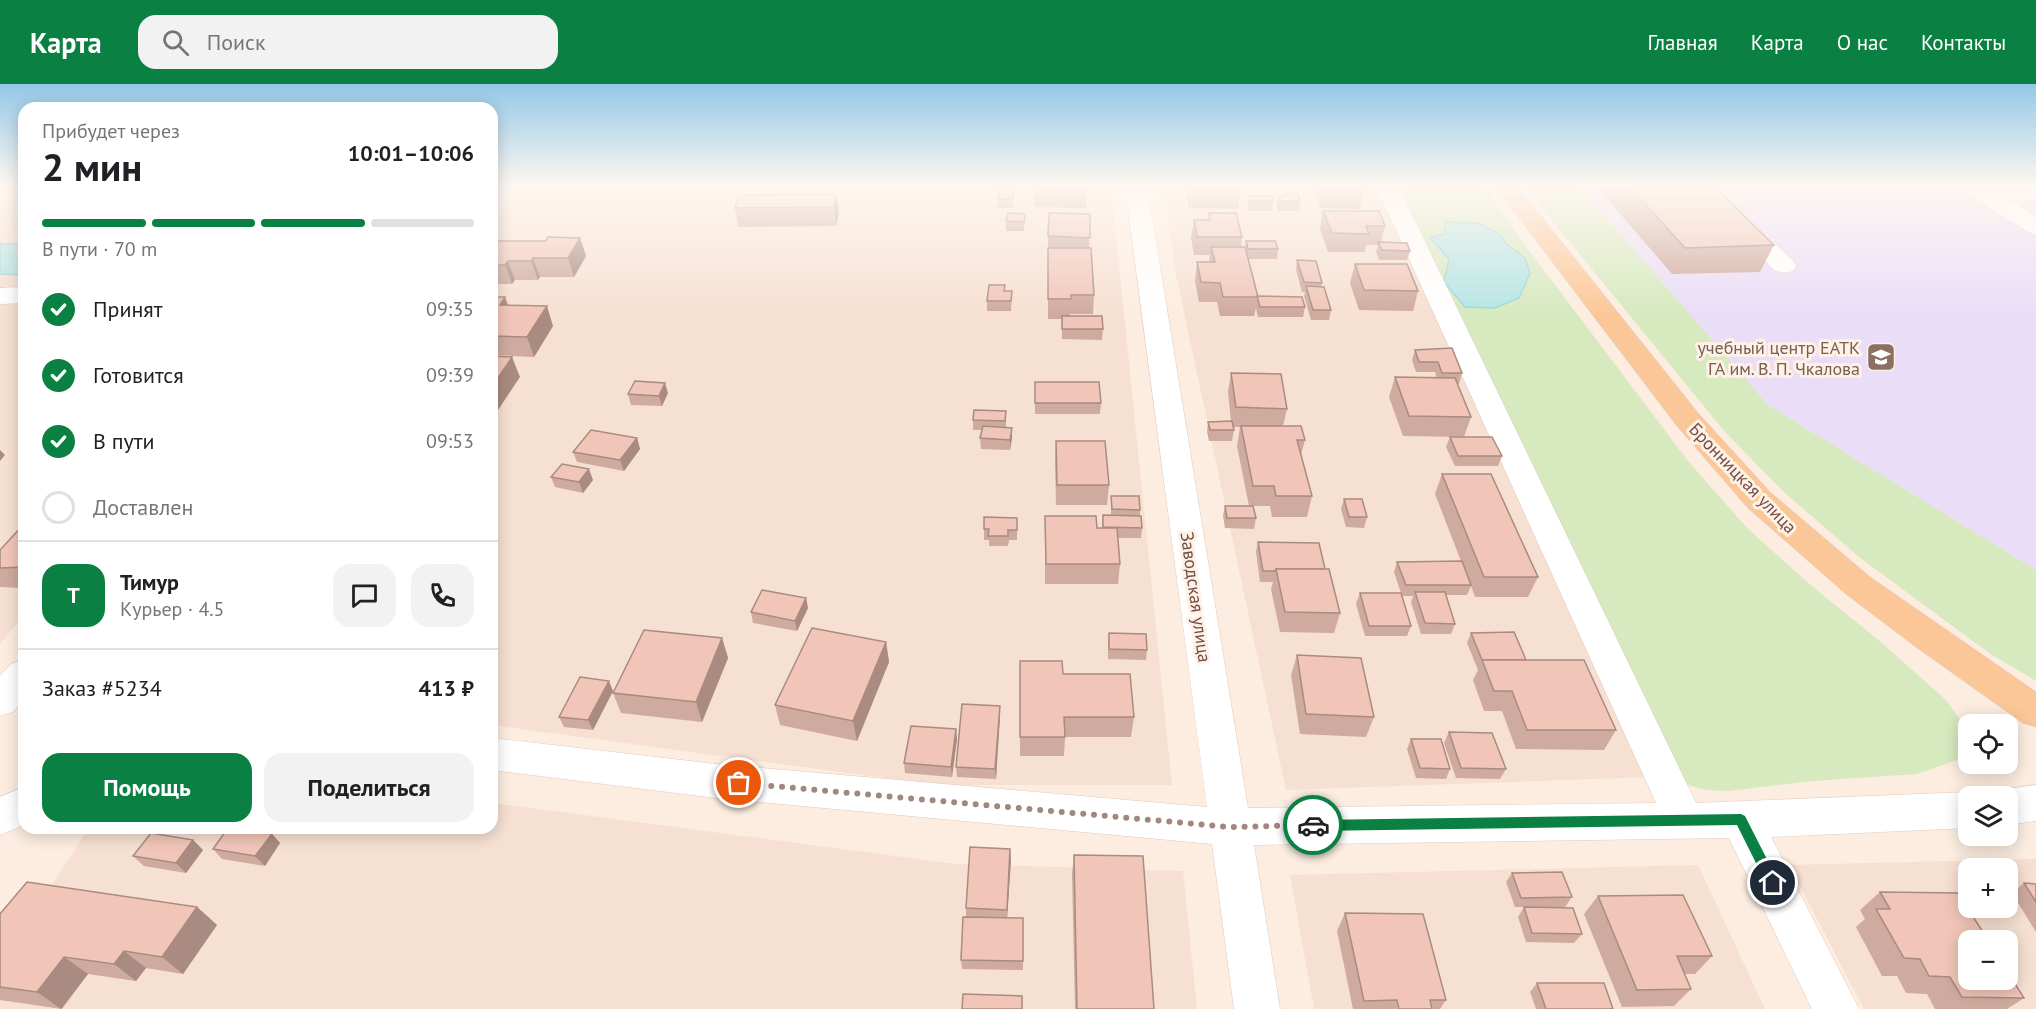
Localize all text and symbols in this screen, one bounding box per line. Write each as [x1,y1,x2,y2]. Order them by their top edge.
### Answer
search box [138,15,558,69]
text: Карта [30,24,102,61]
icon: search [159,26,192,59]
text: Поиск [207,28,266,56]
text: Главная [1647,29,1718,56]
text: Карта [1751,29,1804,56]
text: О нас [1837,29,1888,56]
text: Контакты [1921,29,2006,56]
text: Прибудет через [42,118,180,144]
text: 10:01–10:06 [348,139,474,167]
text: 2 мин [42,141,142,192]
text: В пути · 70 m [42,236,157,262]
icon: check [42,293,75,326]
text: Принят [93,295,163,323]
text: 09:35 [426,296,474,322]
place label: учебный центр ЕАТК ГА им. В. П. Чкалова [1697,336,1860,380]
school or university icon: учебный центр ЕАТК ГА им. В. П. Чкалова [1865,341,1897,373]
icon: check [42,359,75,392]
text: Готовится [93,361,184,389]
text: 09:39 [426,362,474,388]
street label: Бронницкая улица [1684,418,1802,538]
icon: check [42,425,75,458]
text: В пути [93,427,155,455]
text: 09:53 [426,428,474,454]
text: Доставлен [93,493,193,521]
street label: Заводская улица [1175,530,1217,664]
button: chat [333,564,396,627]
button: phone [411,564,474,627]
text: Тимур [120,568,179,596]
text: Т [67,581,80,609]
text: Курьер · 4.5 [120,596,224,622]
text: Заказ #5234 [42,674,162,702]
text: 413 ₽ [419,674,474,702]
map controls [1958,714,2018,990]
button: locate [1958,714,2018,774]
button: Помощь [42,753,252,822]
button: Поделиться [264,753,474,822]
pin [713,757,764,808]
icon: bag [722,766,755,799]
button: layers [1958,786,2018,846]
courier [1283,795,1343,855]
icon: car [1297,809,1330,842]
pin [1747,857,1798,908]
button: + [1958,858,2018,918]
icon: home [1756,866,1789,899]
button: − [1958,930,2018,990]

